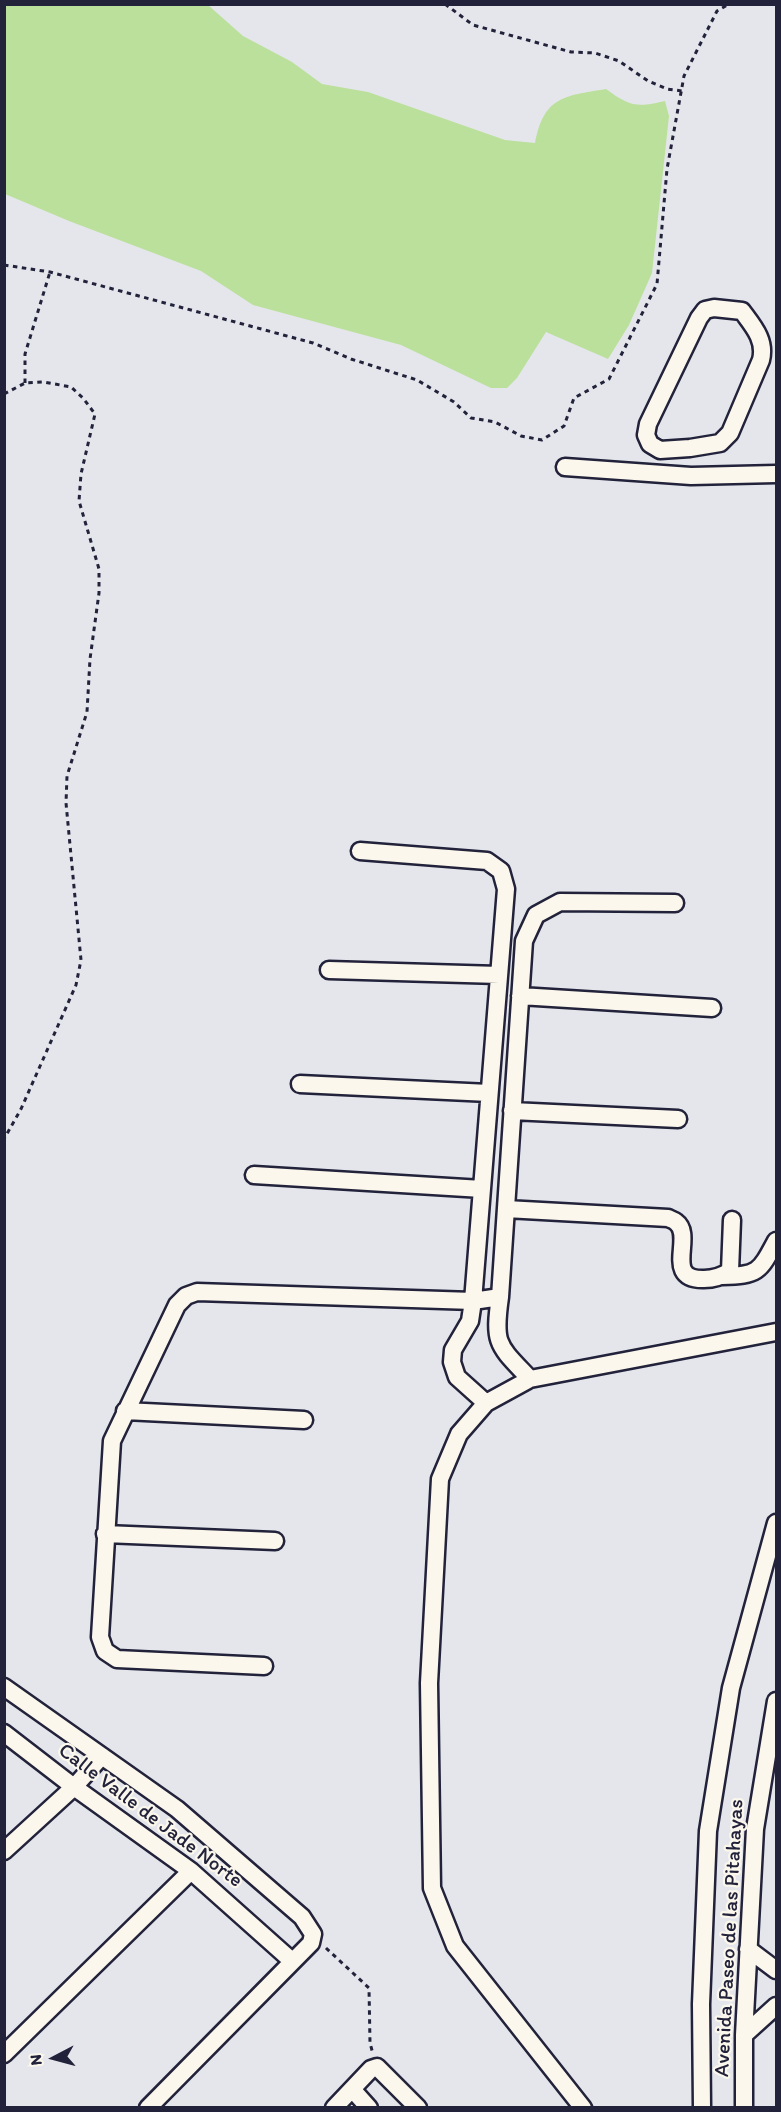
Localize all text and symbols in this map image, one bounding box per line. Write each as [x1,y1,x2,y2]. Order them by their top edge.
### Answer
street label: Calle Valle de Jade Norte [53,1738,247,1894]
street label: Avenida Paseo de las Pitahayas [710,1798,750,2078]
north arrow [24,2028,84,2088]
text: N [26,2054,46,2066]

